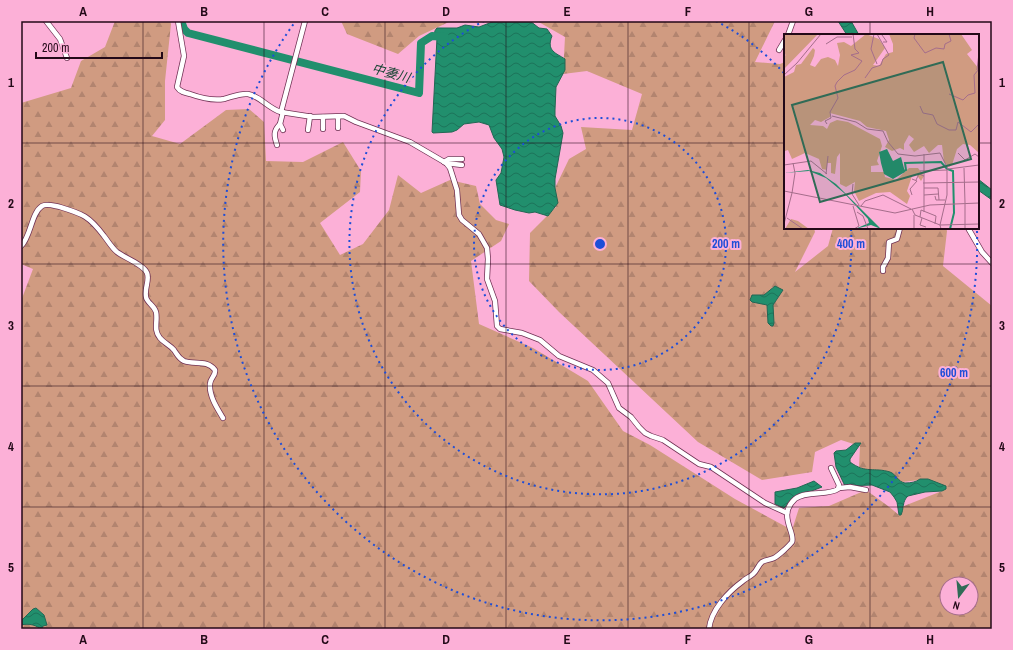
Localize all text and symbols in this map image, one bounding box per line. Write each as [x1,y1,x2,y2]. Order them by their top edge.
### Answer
text: A [79,3,87,20]
text: B [200,3,208,20]
text: C [321,3,329,20]
text: D [442,3,450,20]
text: E [563,3,571,20]
text: F [685,3,692,20]
text: G [805,3,813,20]
text: H [926,3,934,20]
scale bar [36,34,162,60]
inset map [784,34,979,229]
text: 200 m [42,40,69,56]
water label: 中妻川 [370,60,414,87]
text: 1 [8,74,14,91]
text: 1 [999,74,1005,91]
text: 2 [8,195,14,212]
text: 2 [999,195,1005,212]
text: 200 m [712,236,740,252]
text: 400 m [837,236,865,252]
centre of rings [593,237,607,251]
text: 3 [8,317,14,334]
text: 3 [999,317,1005,334]
text: 600 m [940,365,968,381]
text: 4 [8,438,14,455]
text: 4 [999,438,1005,455]
text: 5 [8,559,14,576]
text: 5 [999,559,1005,576]
north arrow [939,576,979,616]
text: N [951,598,961,613]
text: A [79,631,87,648]
text: B [200,631,208,648]
text: C [321,631,329,648]
text: D [442,631,450,648]
text: E [563,631,571,648]
text: F [685,631,692,648]
text: G [805,631,813,648]
text: H [926,631,934,648]

